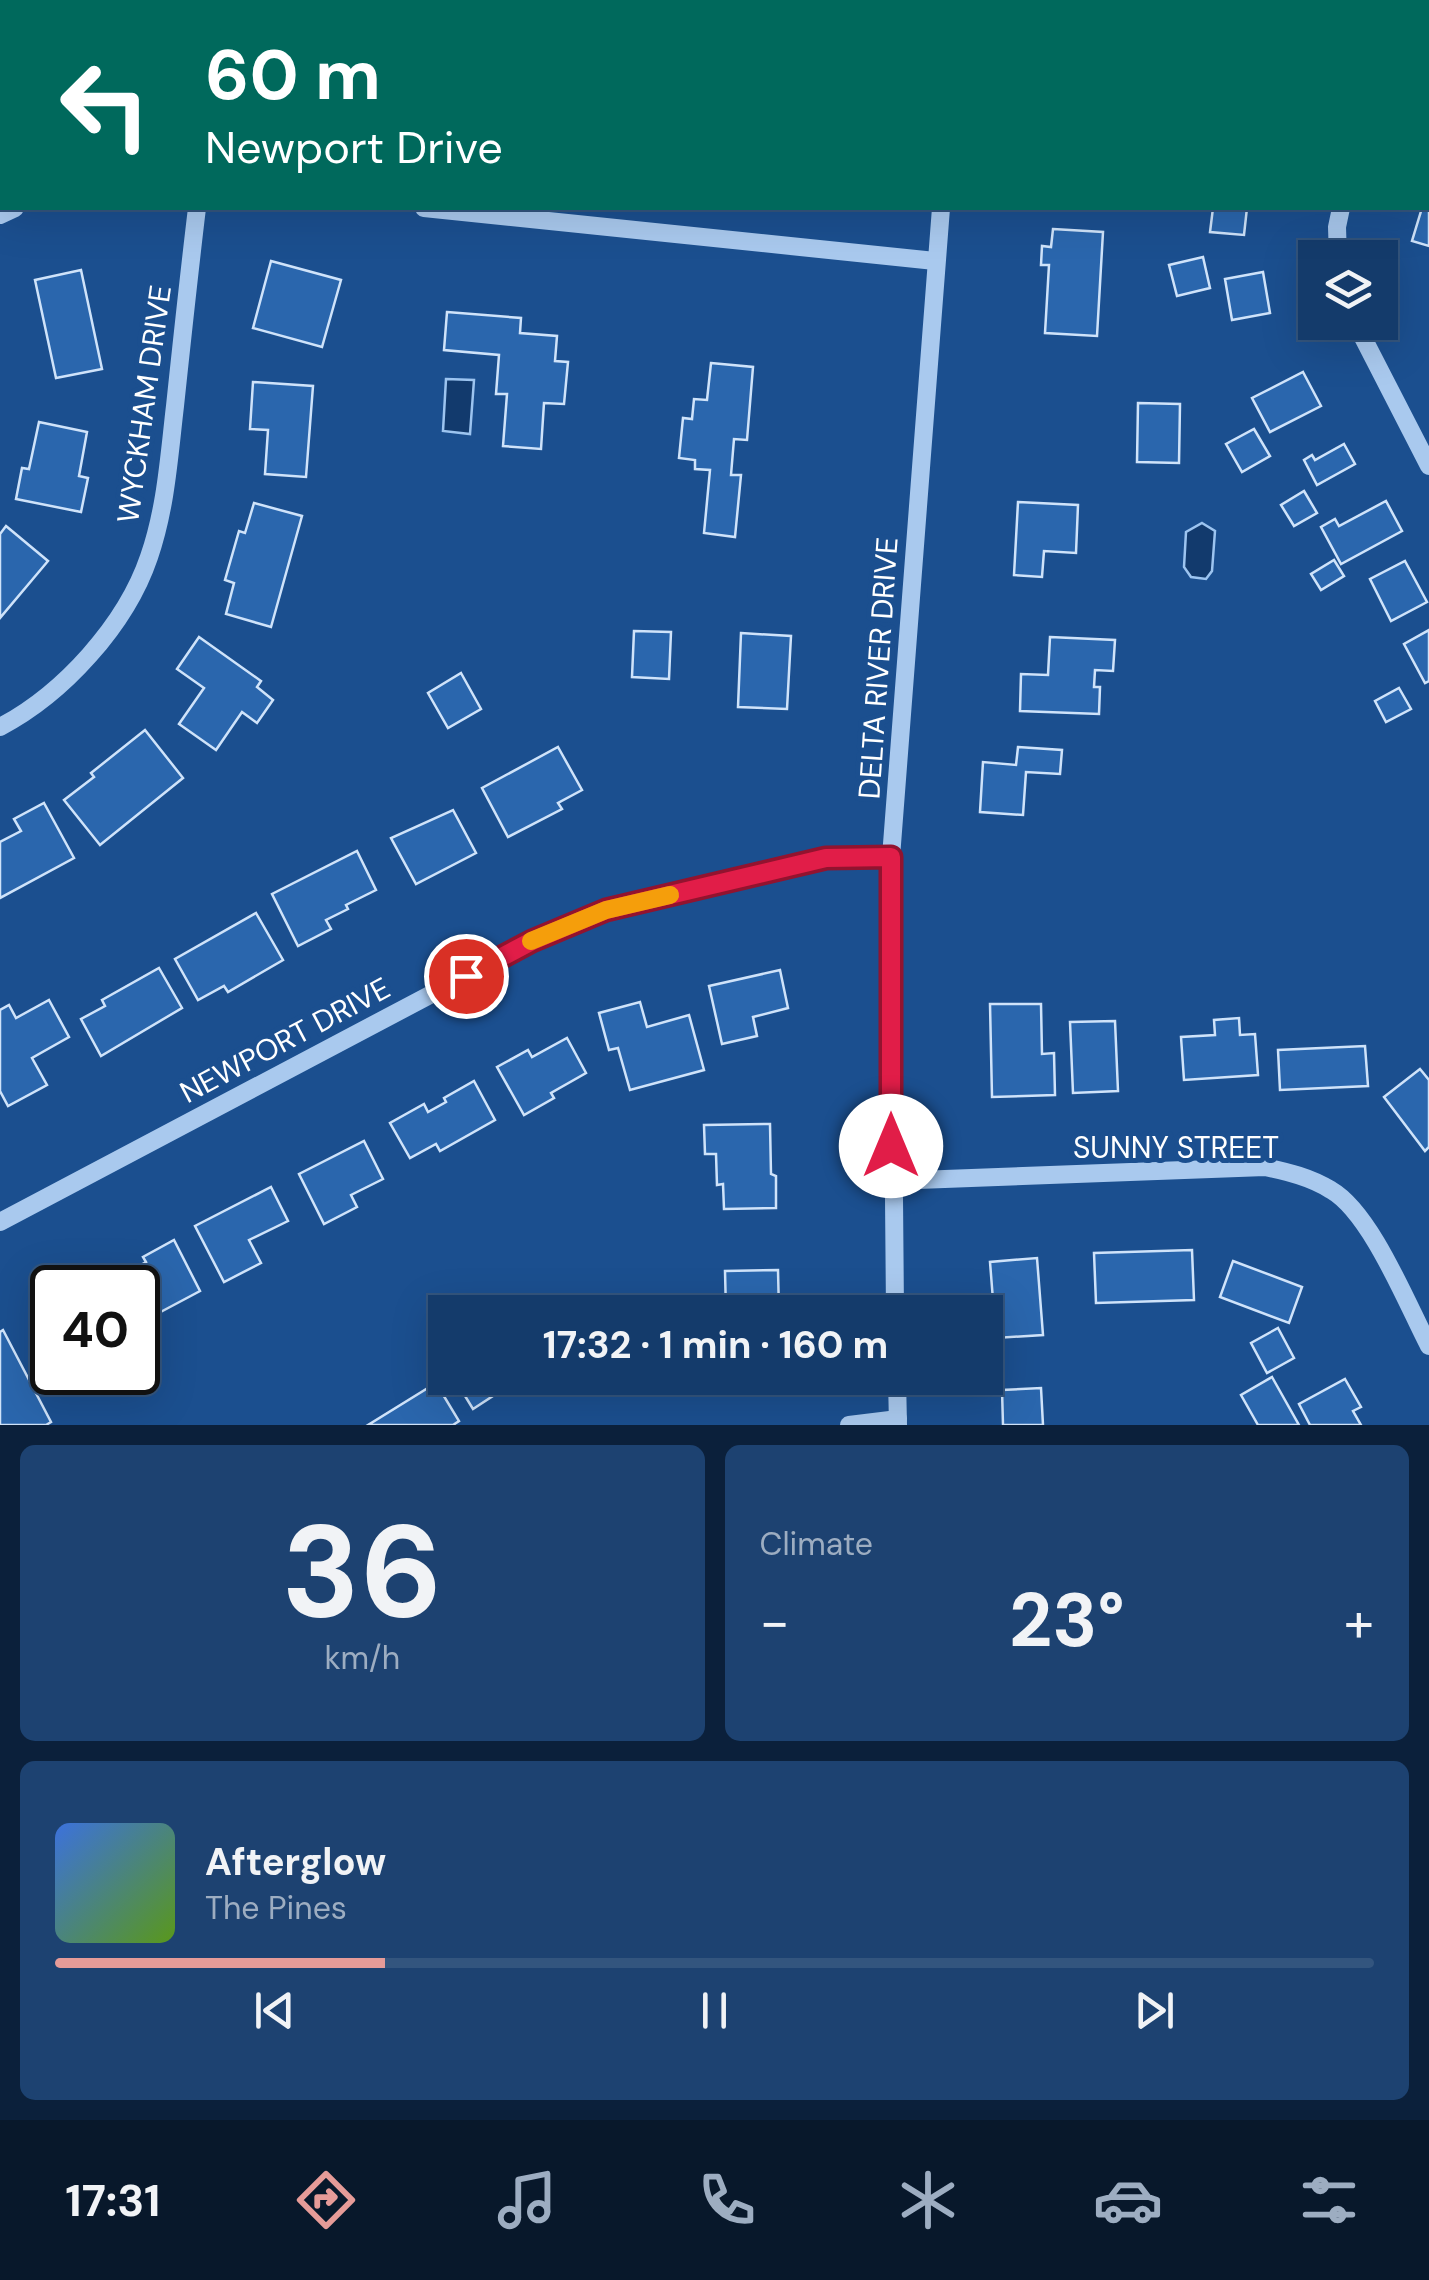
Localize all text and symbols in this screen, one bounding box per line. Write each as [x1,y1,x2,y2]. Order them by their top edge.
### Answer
text: 60 m [205,30,381,121]
icon: left [40,40,170,170]
text: Newport Drive [205,118,503,177]
map controls [1298,240,1398,340]
button: layers [1298,240,1398,340]
street label: WYCKHAM DRIVE [108,282,180,526]
street label: DELTA RIVER DRIVE [849,536,907,800]
pin [424,934,509,1019]
icon: arrive [439,949,494,1004]
street label: NEWPORT DRIVE [173,968,397,1112]
position arrow [839,1094,943,1198]
street label: SUNNY STREET [1073,1128,1279,1167]
speed limit sign: 40 [30,1265,160,1395]
text: 17:32 · 1 min · 160 m [543,1320,888,1370]
text: 36 [282,1487,443,1656]
text: Climate [760,1523,873,1565]
text: 23° [1009,1572,1125,1669]
text: − [760,1586,790,1658]
text: + [1344,1586,1374,1658]
text: km/h [324,1637,400,1679]
text: Afterglow [205,1837,386,1887]
text: The Pines [205,1887,347,1929]
icon: previous [247,1983,302,2038]
icon: pause [687,1983,742,2038]
icon: next [1127,1983,1182,2038]
icon: directions [291,2165,361,2235]
icon: music [492,2165,562,2235]
icon: phone [692,2165,762,2235]
icon: climate [893,2165,963,2235]
icon: car [1093,2165,1163,2235]
icon: filters [1294,2165,1364,2235]
text: 17:31 [65,2171,160,2230]

